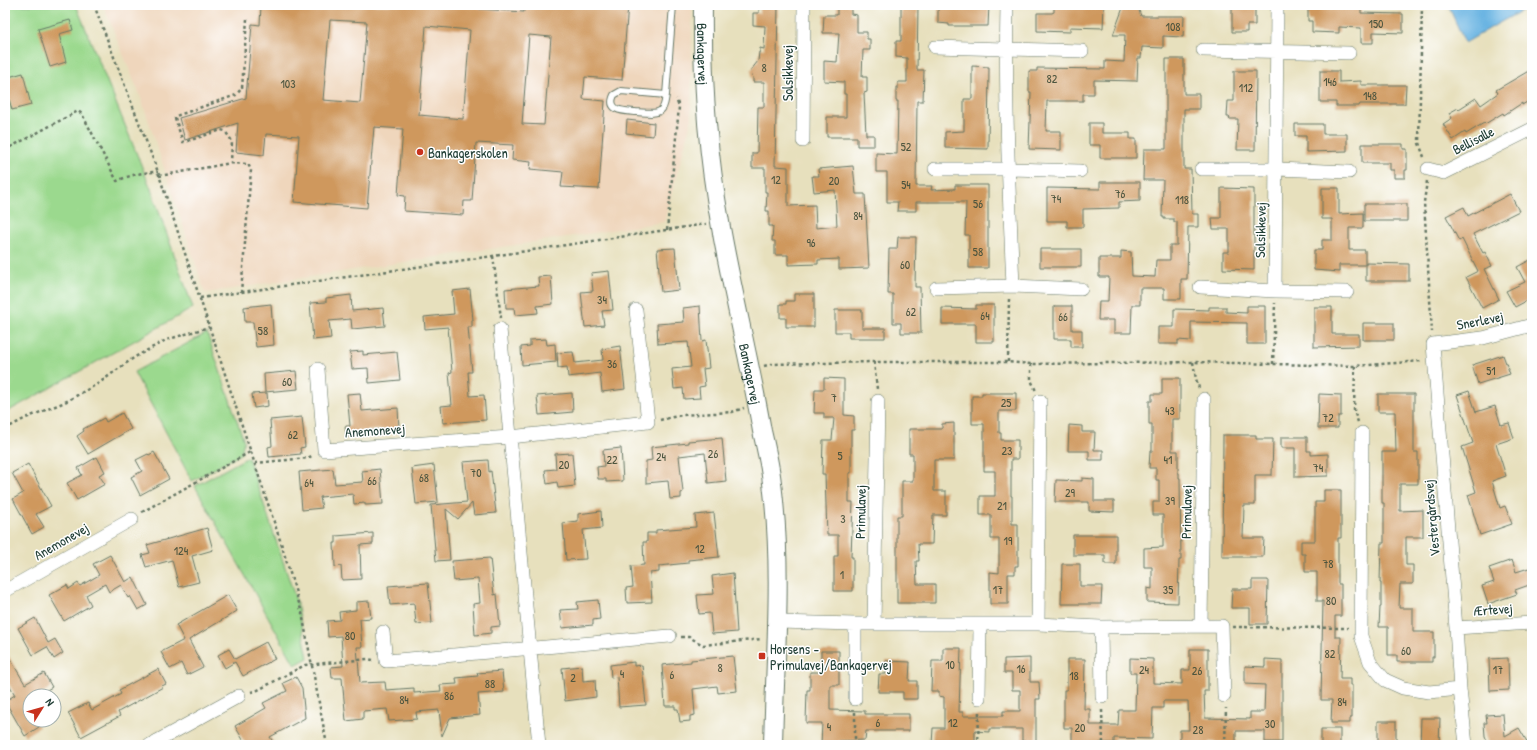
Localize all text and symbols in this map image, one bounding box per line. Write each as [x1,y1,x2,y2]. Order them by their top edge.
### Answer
house number: 150 [1369,15,1383,32]
house number: 108 [1166,18,1180,35]
street label: Bankagervej [693,23,714,85]
street label: Solsikkevej [778,45,798,101]
house number: 8 [761,59,767,76]
house number: 82 [1047,70,1058,87]
house number: 146 [1323,73,1337,90]
house number: 103 [280,75,296,92]
house number: 112 [1239,79,1254,96]
house number: 148 [1363,87,1377,104]
street label: Bellisalle [1449,121,1497,159]
house number: 52 [901,138,912,155]
place label: Bankagerskolen [428,143,508,163]
marker: Bankagerskolen [415,147,425,157]
house number: 12 [771,171,781,188]
house number: 20 [829,172,840,189]
house number: 54 [901,176,911,193]
house number: 76 [1115,185,1126,202]
house number: 74 [1051,190,1062,207]
house number: 118 [1175,191,1189,208]
house number: 56 [973,195,983,212]
street label: Solsikkevej [1250,202,1271,258]
house number: 84 [853,207,863,224]
house number: 96 [806,234,816,251]
house number: 58 [973,243,983,260]
house number: 60 [900,256,910,273]
house number: 34 [597,291,607,308]
house number: 62 [906,303,917,320]
street label: Snerlevej [1455,306,1505,335]
house number: 64 [980,307,990,324]
house number: 66 [1058,308,1068,325]
house number: 58 [258,322,268,339]
street label: Bankagervej [735,342,766,406]
house number: 36 [607,355,617,372]
house number: 51 [1486,362,1496,379]
house number: 60 [282,373,292,390]
house number: 7 [831,389,837,406]
house number: 25 [1001,394,1011,411]
house number: 43 [1165,402,1175,419]
house number: 72 [1322,409,1334,426]
street label: Anemonevej [344,418,406,443]
house number: 62 [288,426,299,443]
house number: 23 [1002,442,1013,459]
house number: 26 [708,445,718,462]
house number: 5 [837,447,843,464]
house number: 24 [656,448,667,465]
house number: 22 [606,451,618,468]
house number: 41 [1164,451,1172,468]
house number: 20 [559,456,570,473]
house number: 74 [1313,459,1324,476]
house number: 70 [470,464,482,481]
house number: 68 [419,469,429,486]
house number: 66 [367,472,377,489]
house number: 64 [304,474,314,491]
street label: Vestergårdsvej [1418,479,1445,557]
house number: 29 [1065,484,1076,501]
street label: Primulavej [850,485,871,539]
street label: Primulavej [1176,485,1197,539]
house number: 39 [1165,492,1175,509]
house number: 21 [997,497,1007,514]
house number: 3 [840,510,846,527]
street label: Anemonevej [30,518,92,565]
house number: 19 [1004,532,1013,549]
house number: 12 [695,540,705,557]
house number: 124 [174,542,189,559]
house number: 78 [1322,555,1334,572]
house number: 1 [840,566,844,583]
house number: 17 [993,581,1003,598]
house number: 35 [1163,581,1173,598]
house number: 80 [1326,592,1336,609]
street label: Ærtevej [1473,598,1513,621]
house number: 80 [345,627,355,644]
place label: Horsens - Primulavej/Bankagervej [770,639,892,675]
house number: 60 [1401,642,1411,659]
house number: 82 [1325,645,1336,662]
marker: Horsens - Primulavej/Bankagervej [757,651,767,661]
house number: 10 [945,656,955,673]
house number: 8 [717,659,723,676]
house number: 16 [1016,660,1026,677]
house number: 24 [1139,661,1150,678]
house number: 17 [1493,661,1503,678]
house number: 26 [1192,662,1202,679]
house number: 4 [620,665,625,682]
house number: 6 [670,666,675,683]
house number: 18 [1069,667,1079,684]
house number: 2 [570,669,576,686]
house number: 88 [485,675,495,692]
house number: 86 [444,687,454,704]
north arrow [22,688,62,728]
house number: 84 [399,691,409,708]
house number: 84 [1337,693,1347,710]
text: N [43,695,57,709]
house number: 6 [876,714,881,731]
house number: 12 [948,714,958,731]
house number: 30 [1265,715,1275,732]
house number: 4 [827,718,832,735]
house number: 20 [1075,719,1086,736]
house number: 28 [1193,721,1203,738]

